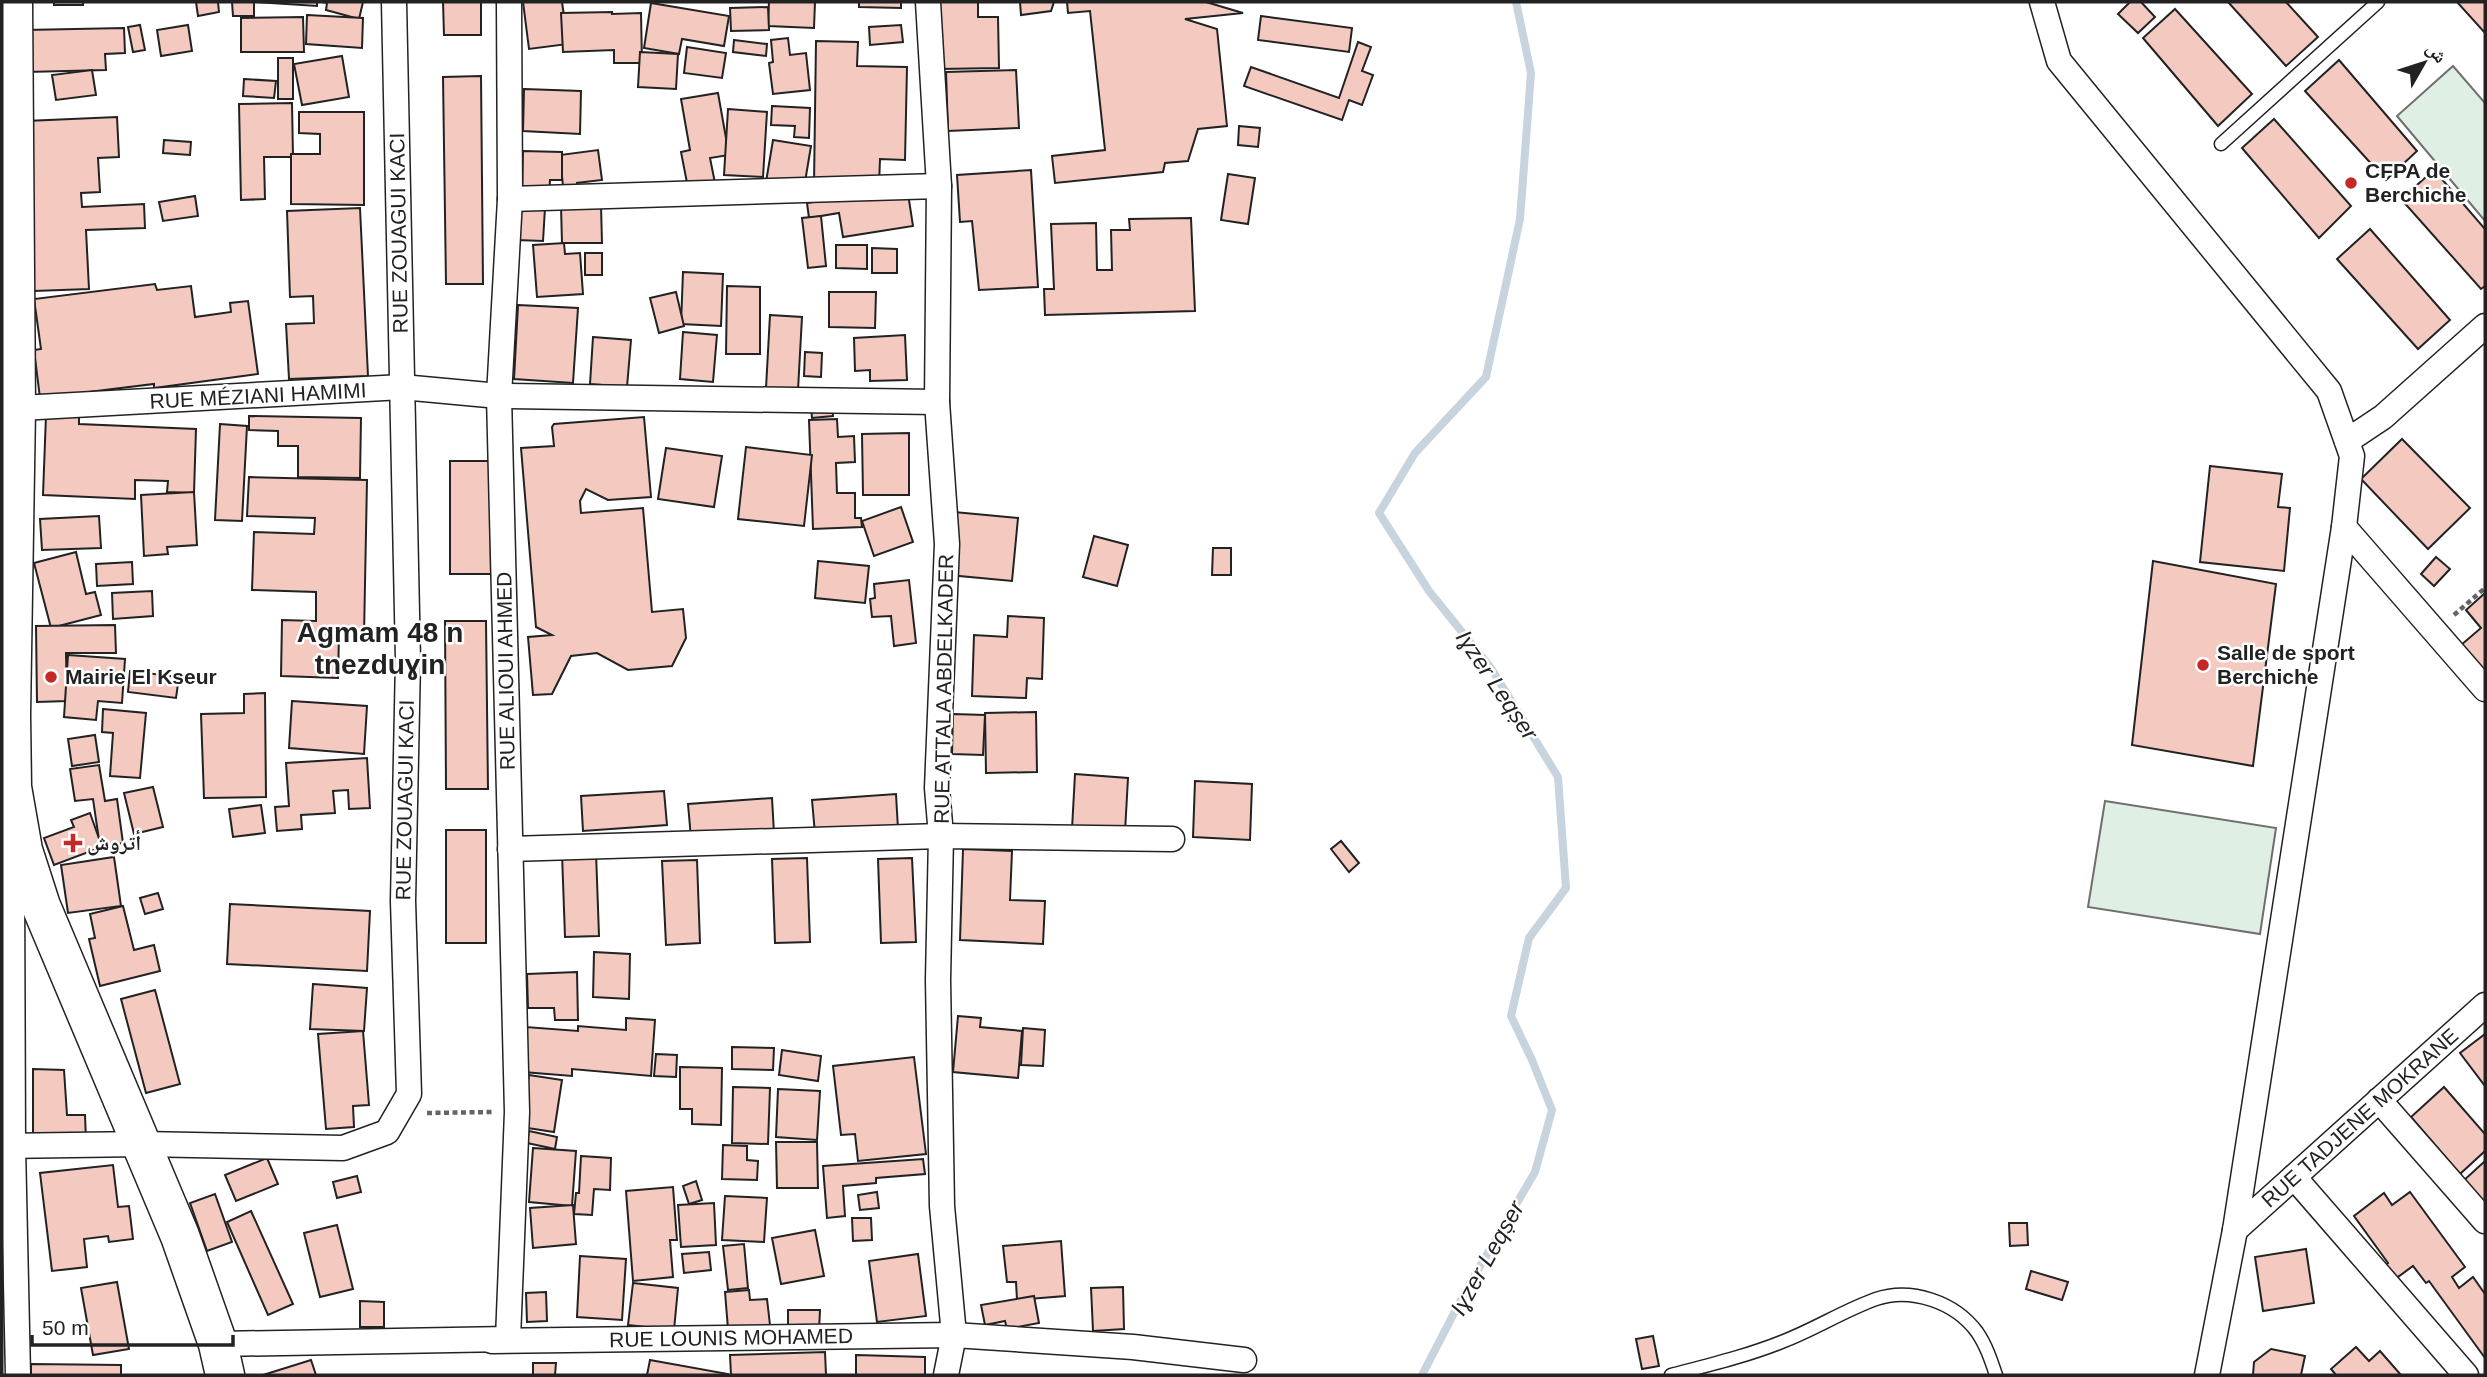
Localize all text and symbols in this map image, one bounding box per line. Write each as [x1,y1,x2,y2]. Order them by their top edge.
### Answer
north arrow [2389,28,2459,98]
text: ش [2422,38,2451,68]
street label: RUE ZOUAGUI KACI [385,132,412,334]
place label: CFPA de Berchiche [2365,159,2467,206]
marker: CFPA de Berchiche [2343,175,2359,191]
street label: RUE MÉZIANI HAMIMI [149,378,367,413]
street label: RUE ATTALA ABDELKADER [930,554,957,824]
street label: RUE ALIOUI AHMED [492,572,519,770]
district label: Agmam 48 n tnezduɣin [297,617,463,680]
water label: Iɣzer Leqṣer [1451,625,1544,746]
place label: Salle de sport Berchiche [2217,641,2355,688]
marker: Salle de sport Berchiche [2195,657,2211,673]
place label: Mairie El Kseur [65,665,217,688]
marker: Mairie El Kseur [43,669,59,685]
street label: RUE ZOUAGUI KACI [391,699,418,901]
place label: أتروش [87,829,141,856]
marker: أتروش [65,835,81,851]
street label: RUE TADJENE MOKRANE [2257,1023,2462,1212]
water label: Iɣzer Leqṣer [1445,1195,1530,1320]
scale bar [32,1304,233,1348]
text: 50 m [42,1316,89,1339]
street label: RUE LOUNIS MOHAMED [609,1324,853,1351]

